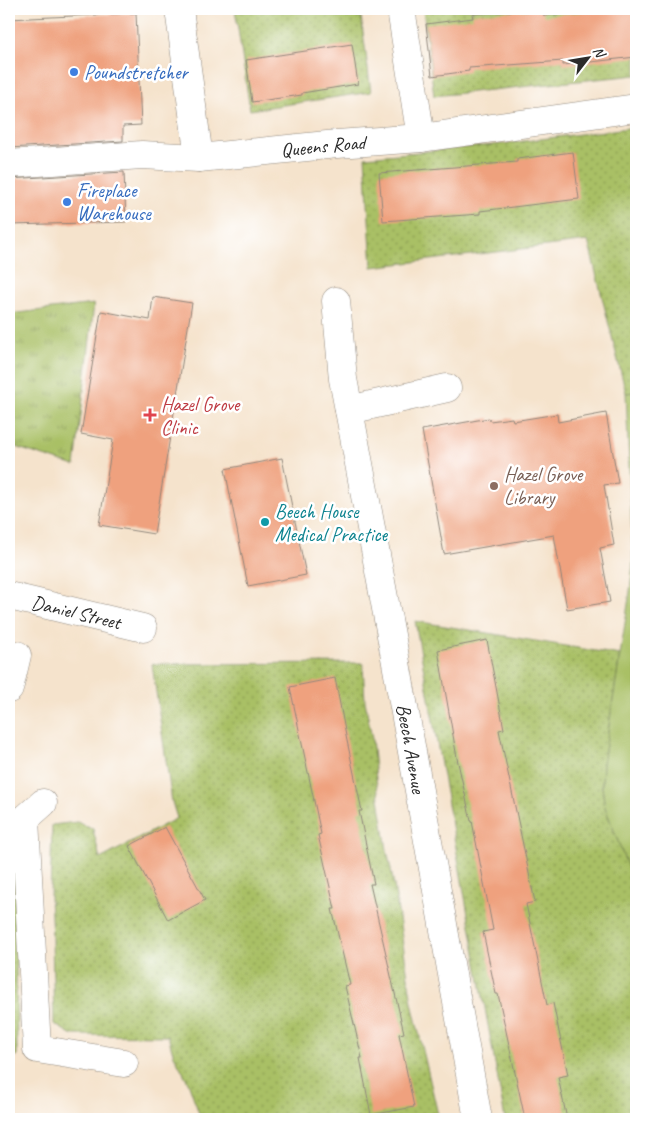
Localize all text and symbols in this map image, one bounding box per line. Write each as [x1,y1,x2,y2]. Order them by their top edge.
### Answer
north arrow [562,32,612,82]
text: N [589,43,609,62]
place label: Poundstretcher [84,60,189,85]
marker: Poundstretcher [68,66,80,78]
street label: Queens Road [280,130,369,163]
place label: Fireplace Warehouse [77,178,152,226]
marker: Fireplace Warehouse [61,196,73,208]
place label: Hazel Grove Clinic [161,392,241,440]
marker: Hazel Grove Clinic [143,408,157,422]
place label: Hazel Grove Library [504,462,584,510]
marker: Hazel Grove Library [488,480,500,492]
place label: Beech House Medical Practice [275,499,389,547]
marker: Beech House Medical Practice [259,516,271,528]
street label: Daniel Street [29,590,125,636]
street label: Beech Avenue [391,702,431,797]

